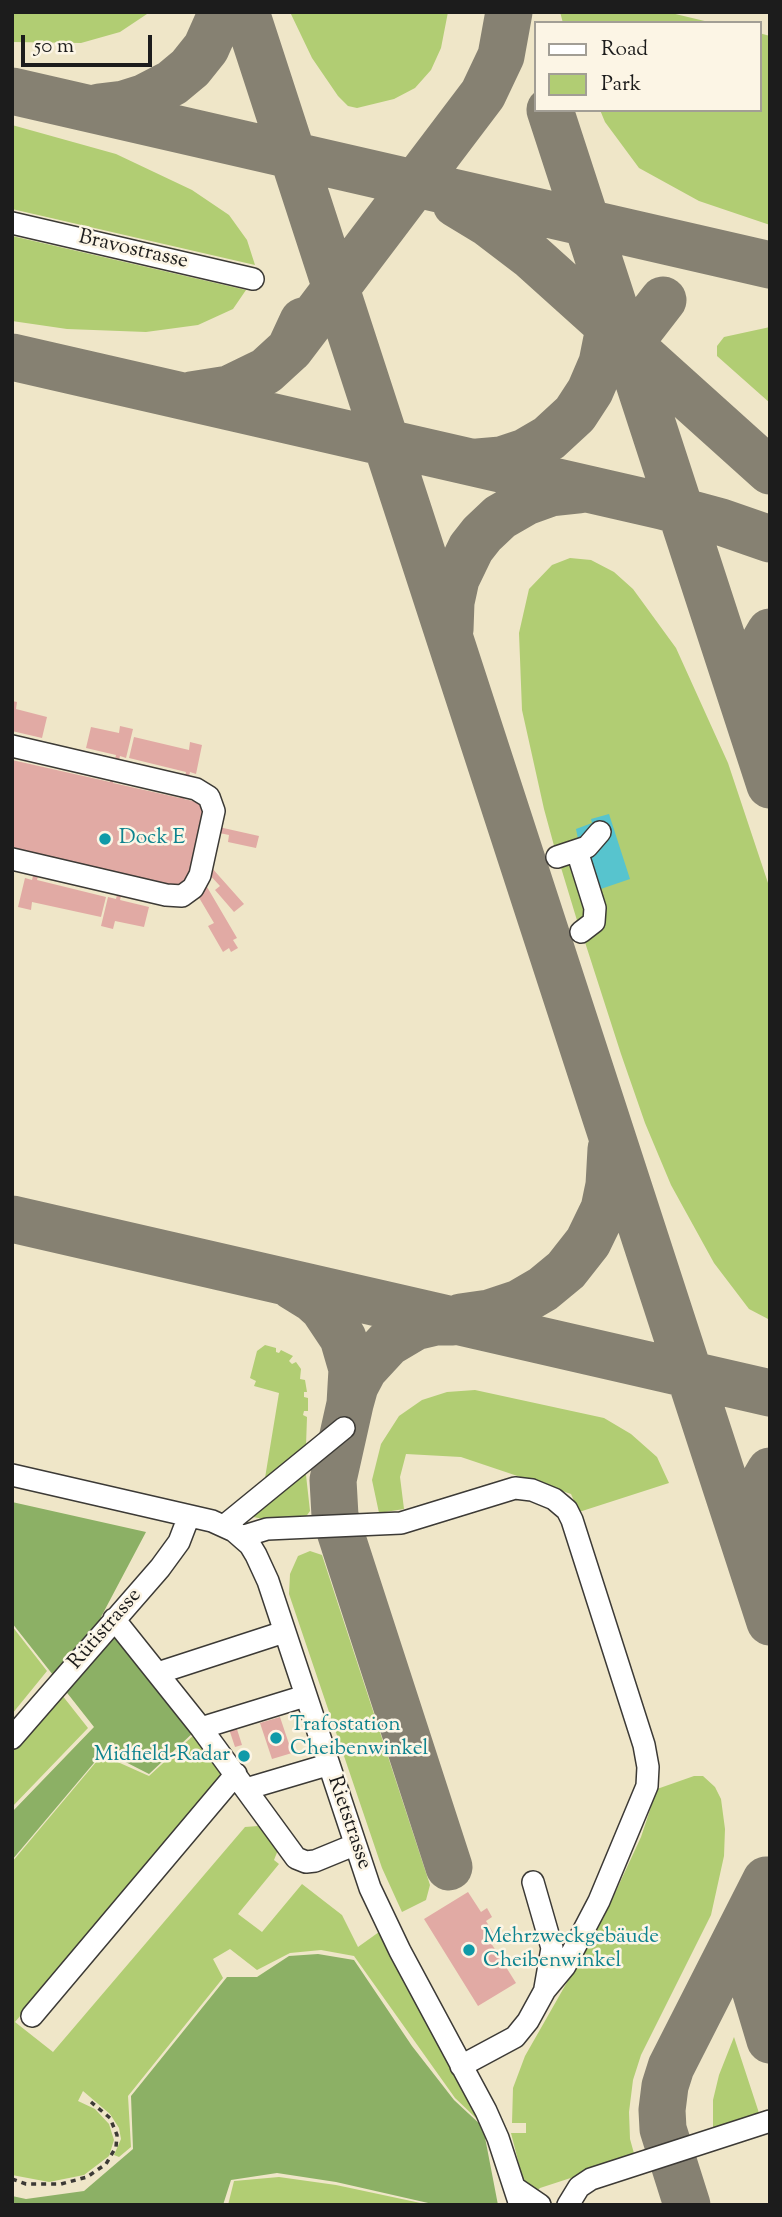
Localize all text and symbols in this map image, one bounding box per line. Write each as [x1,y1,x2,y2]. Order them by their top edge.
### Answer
scale bar [24,21,156,65]
legend [534,21,761,112]
text: 50 m [34,32,74,62]
text: Road [601,35,648,65]
text: Park [601,70,641,100]
street label: Bravostrasse [76,226,190,276]
place label: Dock E [119,826,185,852]
marker: Dock E [97,831,113,847]
street label: Rütistrasse [64,1584,148,1676]
place label: Trafostation Cheibenwinkel [290,1713,428,1763]
marker: Trafostation Cheibenwinkel [268,1730,284,1746]
place label: Midfield-Radar [94,1743,230,1769]
marker: Midfield-Radar [236,1748,252,1764]
street label: Rietstrasse [320,1773,376,1873]
place label: Mehrzweckgebäude Cheibenwinkel [483,1925,659,1975]
marker: Mehrzweckgebäude Cheibenwinkel [461,1942,477,1958]

